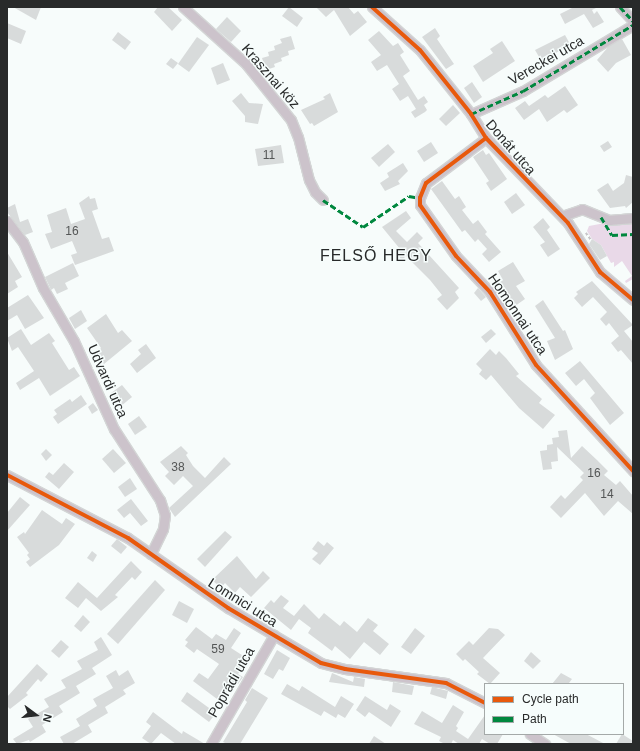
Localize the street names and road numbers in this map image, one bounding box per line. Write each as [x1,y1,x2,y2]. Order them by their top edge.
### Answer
street label: Vereckei utca [505,32,587,88]
street label: Krasznai köz [238,40,304,112]
street label: Donát utca [482,116,540,178]
street label: Homonnai utca [485,270,551,358]
street label: Udvardi utca [84,342,132,420]
street label: Lomnici utca [205,574,281,630]
street label: Poprádi utca [204,644,258,720]

